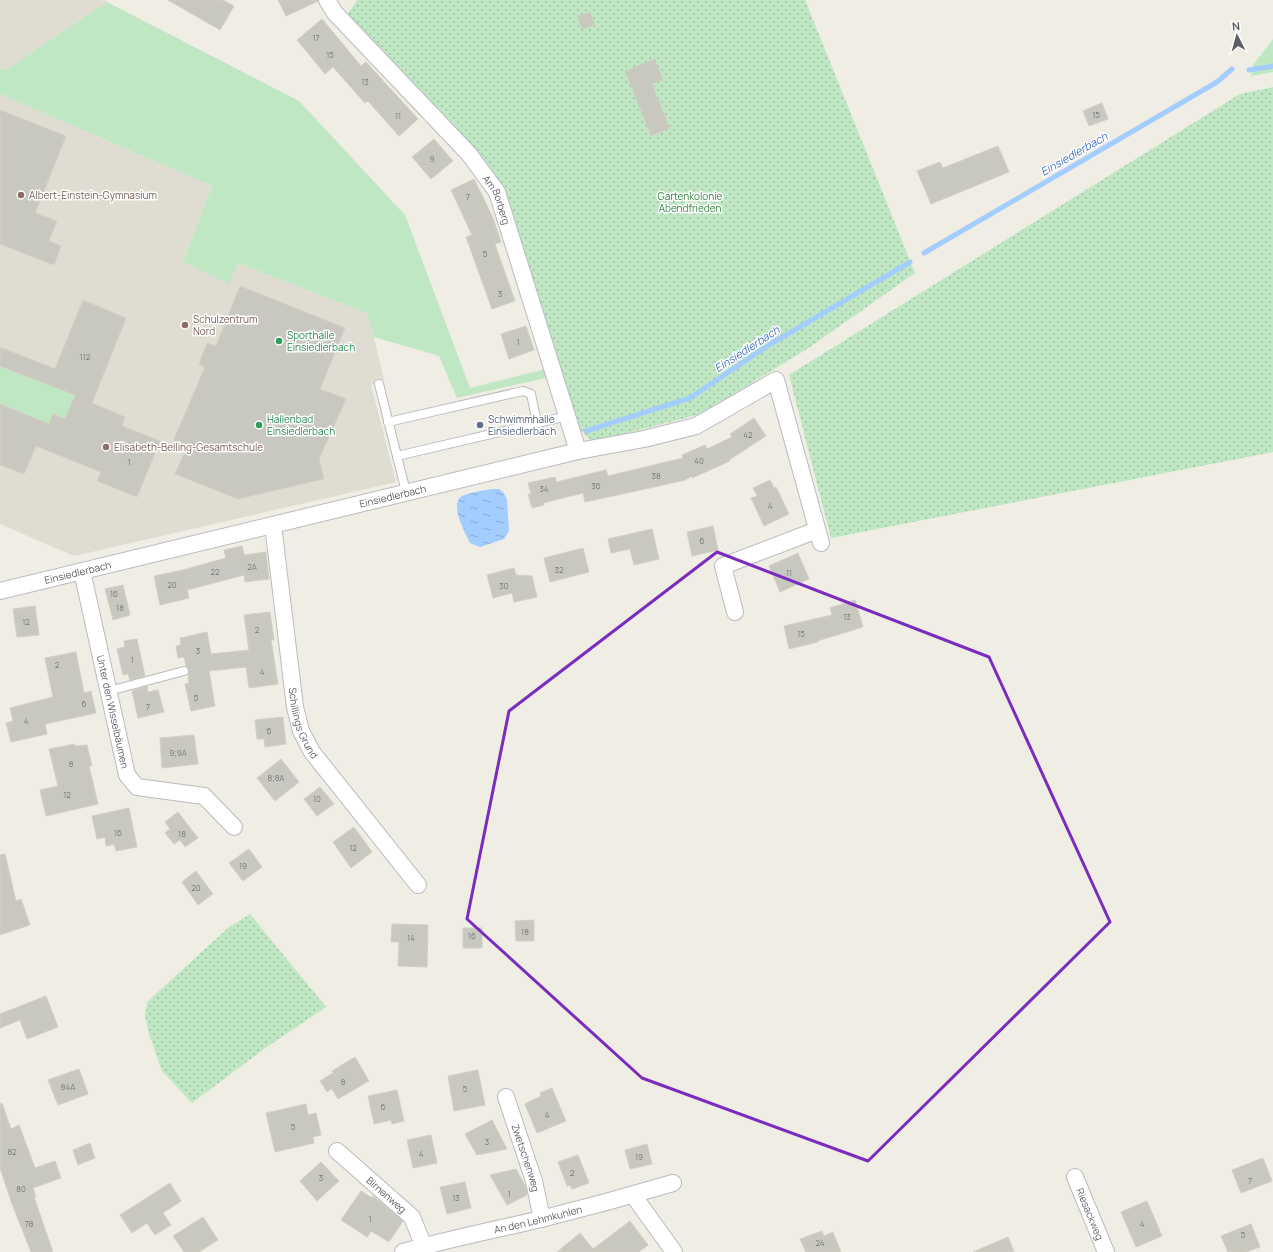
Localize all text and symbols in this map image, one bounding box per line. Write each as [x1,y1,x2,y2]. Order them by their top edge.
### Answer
north arrow [1217,16,1257,56]
text: N [1231,18,1241,33]
house number: 17 [312,32,320,43]
house number: 15 [326,49,334,60]
house number: 13 [361,76,369,87]
house number: 15 [1092,109,1100,120]
house number: 11 [395,110,401,121]
water label: Einsiedlerbach [1038,128,1110,179]
house number: 9 [430,153,435,164]
street label: Am Borberg [480,172,514,226]
place label: Albert-Einstein-Gymnasium [29,188,157,202]
park label: Gartenkolonie Abendfrieden [658,189,723,215]
marker: Albert-Einstein-Gymnasium [16,190,26,200]
house number: 7 [466,191,470,202]
house number: 5 [483,248,488,259]
house number: 3 [498,288,502,299]
place label: Schulzentrum Nord [193,312,257,338]
marker: Schulzentrum Nord [180,320,190,330]
water label: Einsiedlerbach [711,322,783,375]
place label: Sporthalle Einsiedlerbach [287,328,355,354]
marker: Sporthalle Einsiedlerbach [274,336,284,346]
house number: 1 [516,336,520,347]
house number: 112 [80,351,91,362]
place label: Hallenbad Einsiedlerbach [267,412,335,438]
place label: Schwimmhalle Einsiedlerbach [488,412,556,438]
marker: Hallenbad Einsiedlerbach [254,420,264,430]
marker: Schwimmhalle Einsiedlerbach [475,420,485,430]
house number: 42 [743,429,753,440]
place label: Elisabeth-Belling-Gesamtschule [114,440,263,454]
marker: Elisabeth-Belling-Gesamtschule [101,442,111,452]
house number: 40 [694,455,704,466]
house number: 1 [127,456,131,467]
house number: 38 [651,470,661,481]
house number: 36 [591,480,601,491]
street label: Einsiedlerbach [358,481,427,511]
house number: 34 [539,483,549,494]
house number: 4 [768,500,773,511]
house number: 6 [700,535,705,546]
street label: Einsiedlerbach [43,557,113,587]
house number: 2A [247,561,257,572]
house number: 32 [555,564,564,575]
house number: 22 [210,566,220,577]
house number: 11 [786,567,792,578]
house number: 20 [167,579,177,590]
house number: 30 [499,580,509,591]
house number: 16 [110,588,118,599]
house number: 18 [116,602,124,613]
house number: 13 [843,611,851,622]
house number: 12 [22,616,30,627]
house number: 2 [255,624,260,635]
house number: 15 [797,628,805,639]
house number: 3 [196,645,200,656]
street label: Unter den Wisselbäumen [94,654,132,770]
house number: 1 [130,654,134,665]
house number: 2 [55,659,60,670]
house number: 4 [260,666,265,677]
street label: Schillings Grund [286,687,322,762]
house number: 5 [194,692,199,703]
house number: 6 [82,698,87,709]
house number: 7 [146,701,150,712]
house number: 4 [24,715,29,726]
house number: 6 [267,725,272,736]
house number: 9;9A [169,747,187,758]
house number: 8 [69,758,74,769]
house number: 8;8A [268,772,284,783]
house number: 12 [63,789,71,800]
house number: 10 [313,793,321,804]
house number: 16 [114,827,122,838]
house number: 18 [178,828,186,839]
house number: 12 [349,842,357,853]
house number: 19 [239,860,247,871]
house number: 20 [191,882,201,893]
house number: 18 [521,926,529,937]
house number: 16 [468,930,476,941]
house number: 14 [407,932,415,943]
house number: 8 [341,1076,346,1087]
house number: 84A [61,1081,75,1092]
house number: 5 [463,1083,468,1094]
house number: 6 [381,1101,386,1112]
house number: 4 [545,1109,550,1120]
house number: 5 [291,1121,296,1132]
street label: Zwetschenweg [508,1122,543,1193]
house number: 3 [485,1136,489,1147]
house number: 82 [7,1146,17,1157]
house number: 4 [419,1148,424,1159]
house number: 19 [635,1151,643,1162]
house number: 2 [570,1167,575,1178]
house number: 3 [319,1172,323,1183]
street label: Birnenweg [364,1173,410,1216]
house number: 7 [1248,1175,1252,1186]
house number: 80 [16,1183,26,1194]
street label: Riesackweg [1073,1186,1107,1242]
house number: 1 [507,1188,511,1199]
house number: 13 [452,1192,460,1203]
street label: An den Lehmkuhlen [493,1202,584,1237]
house number: 1 [368,1213,372,1224]
house number: 78 [25,1218,34,1229]
house number: 4 [1140,1218,1145,1229]
house number: 5 [1241,1229,1246,1240]
house number: 24 [815,1237,825,1248]

